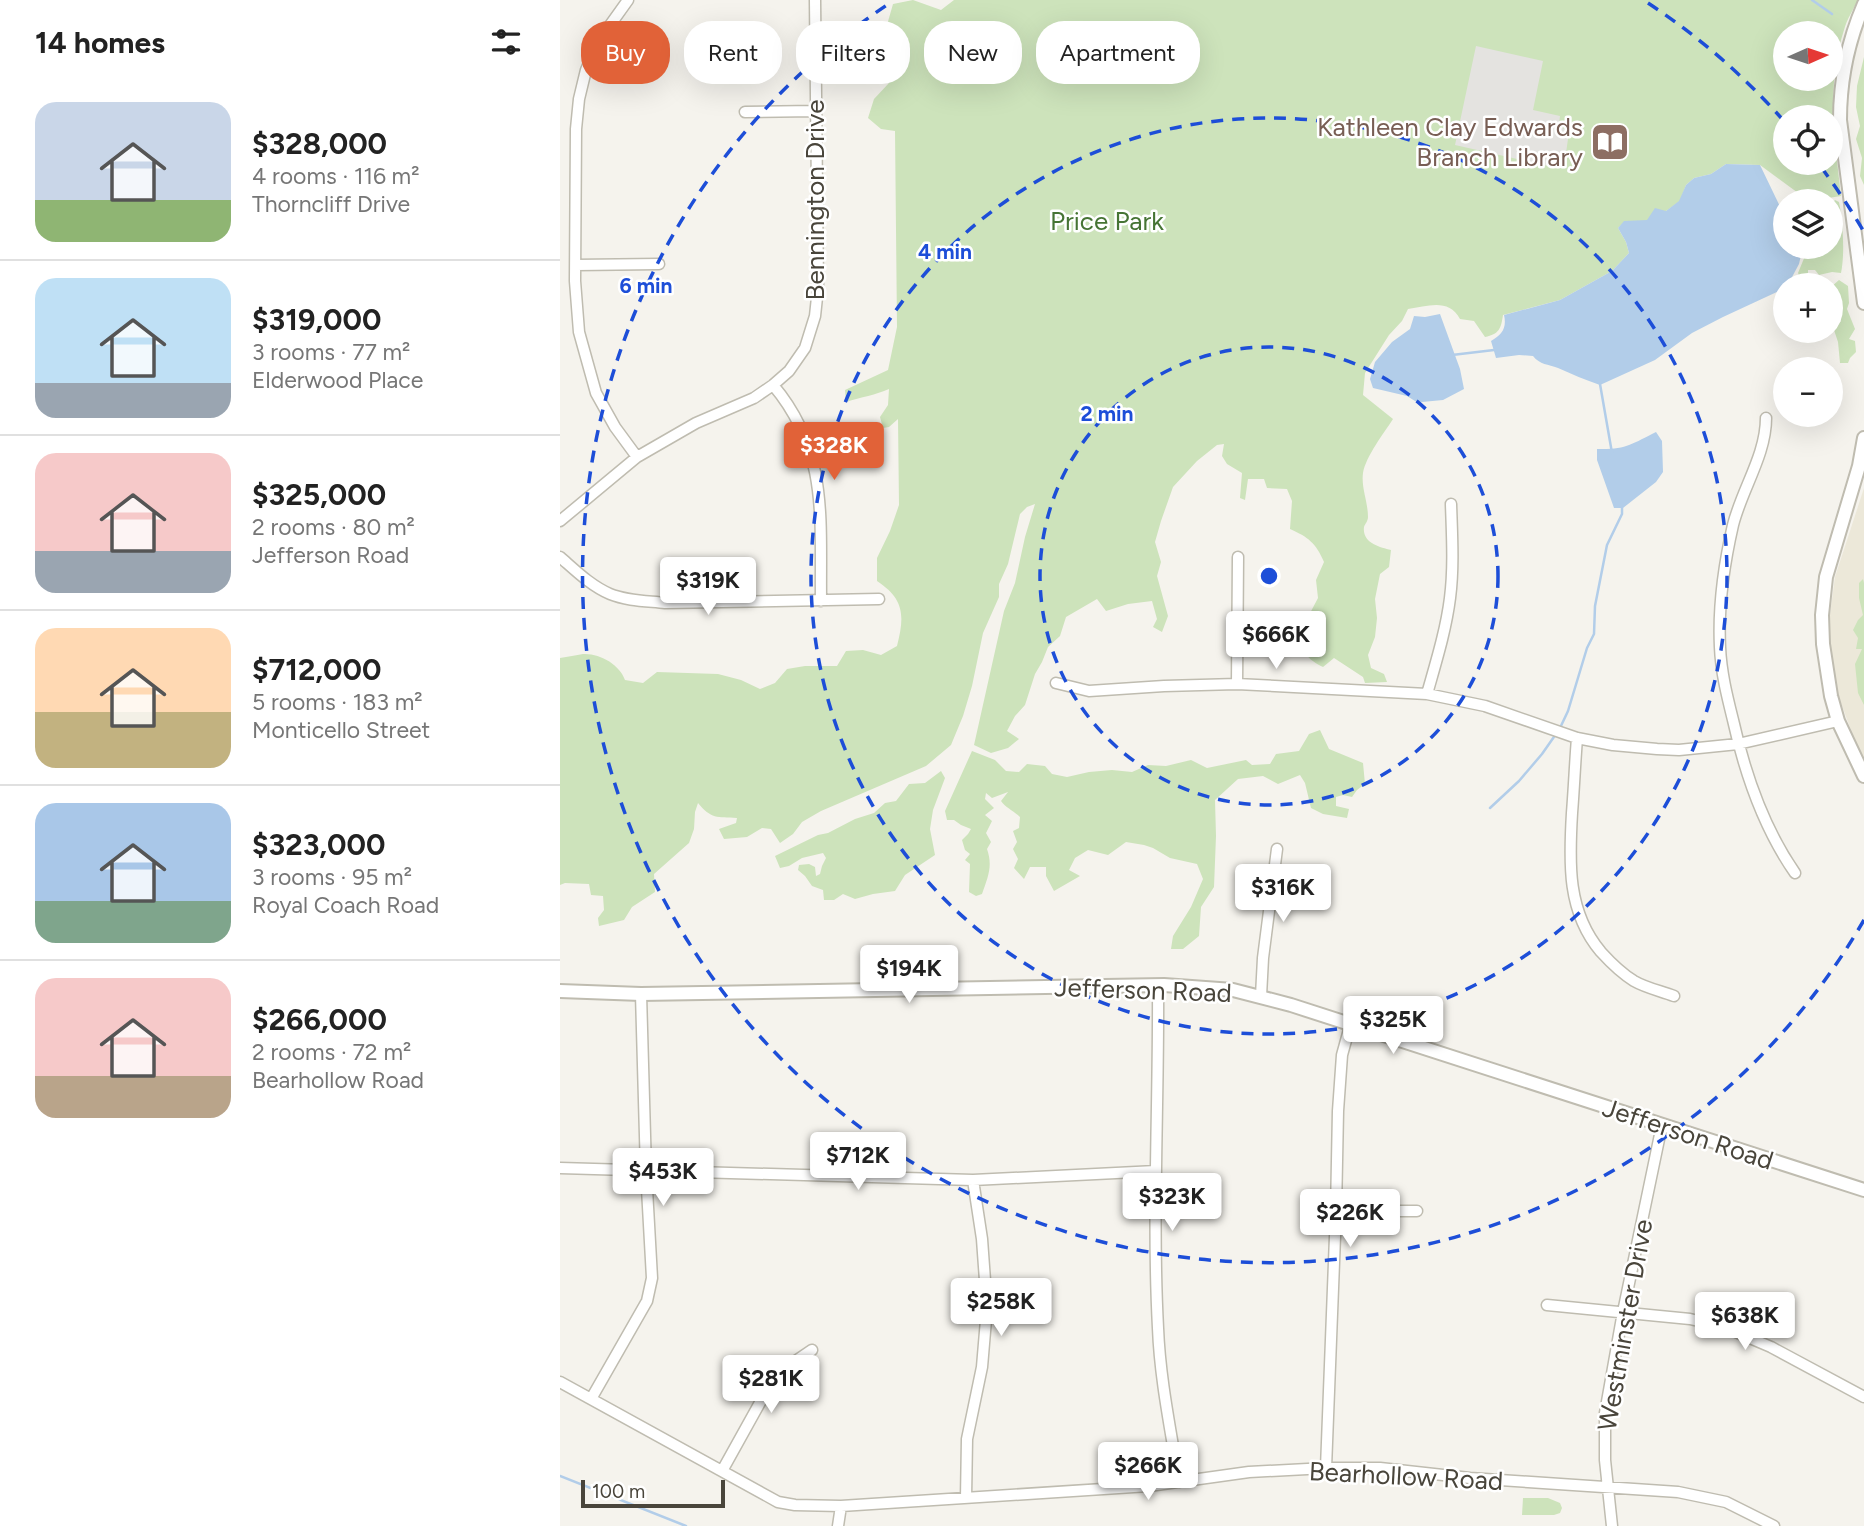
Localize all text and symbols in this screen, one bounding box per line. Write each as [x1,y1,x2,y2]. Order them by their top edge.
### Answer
chip: Buy [581,21,670,84]
chip: Rent [684,21,782,84]
chip: Filters [796,21,910,84]
chip: New [924,21,1022,84]
chip: Apartment [1036,21,1200,84]
north arrow [1773,21,1843,91]
map controls [1773,21,1843,427]
icon: filters [487,23,525,61]
text: 14 homes [35,24,165,61]
street label: Bennington Drive [799,100,831,300]
button: locate [1773,105,1843,175]
place label: Kathleen Clay Edwards Branch Library [1317,111,1583,173]
library icon: Kathleen Clay Edwards Branch Library [1589,121,1631,163]
text: $328,000 [252,125,387,162]
icon: home [91,130,175,214]
text: 4 rooms · 116 m² [252,162,420,190]
button: layers [1773,189,1843,259]
text: Thorncliff Drive [252,190,410,218]
park label: Price Park [1050,205,1164,237]
text: 4 min [918,239,972,264]
text: 6 min [620,273,672,298]
button: + [1773,273,1843,343]
text: $319,000 [252,301,381,338]
icon: home [91,306,175,390]
text: 3 rooms · 77 m² [252,338,410,366]
button: − [1773,357,1843,427]
text: Elderwood Place [252,366,423,394]
text: 2 min [1081,401,1133,426]
pin: $328K [785,422,883,482]
text: $328K [800,431,868,459]
text: $325,000 [252,476,386,513]
icon: home [91,481,175,565]
text: 2 rooms · 80 m² [252,513,415,541]
text: Jefferson Road [252,541,409,569]
pin: $319K [659,558,757,617]
centre of rings [1257,564,1281,588]
text: $319K [676,566,740,594]
pin: $666K [1227,612,1325,671]
text: $666K [1242,620,1310,648]
text: $712,000 [252,651,381,688]
icon: home [91,656,175,740]
text: 5 rooms · 183 m² [252,688,423,716]
text: Monticello Street [252,716,430,744]
text: $323,000 [252,826,385,863]
icon: home [91,831,175,915]
text: 3 rooms · 95 m² [252,863,412,891]
pin: $316K [1234,864,1332,924]
text: $316K [1251,873,1315,901]
text: Royal Coach Road [252,891,439,919]
pin: $194K [860,946,958,1005]
text: $194K [876,954,942,982]
street label: Jefferson Road [1054,971,1232,1009]
pin: $325K [1344,996,1442,1056]
text: $266,000 [252,1001,387,1038]
text: $325K [1359,1005,1427,1033]
icon: home [91,1006,175,1090]
text: 2 rooms · 72 m² [252,1038,411,1066]
text: Bearhollow Road [252,1066,424,1094]
street label: Jefferson Road [1599,1091,1777,1177]
pin: $712K [809,1132,907,1192]
text: $712K [826,1141,890,1169]
pin: $453K [614,1148,712,1208]
text: $453K [629,1157,697,1185]
pin: $323K [1123,1174,1221,1233]
text: $323K [1139,1182,1205,1210]
pin: $226K [1301,1190,1399,1249]
text: $226K [1316,1198,1384,1226]
street label: Westminster Drive [1591,1217,1659,1433]
pin: $258K [952,1278,1050,1338]
text: $258K [967,1287,1035,1315]
pin: $638K [1696,1292,1794,1352]
text: $638K [1711,1301,1779,1329]
pin: $281K [722,1356,820,1415]
text: $281K [738,1364,804,1392]
pin: $266K [1099,1442,1197,1502]
text: $266K [1114,1451,1182,1479]
street label: Bearhollow Road [1308,1455,1504,1497]
scale bar [581,1477,724,1509]
text: 100 m [592,1480,645,1503]

